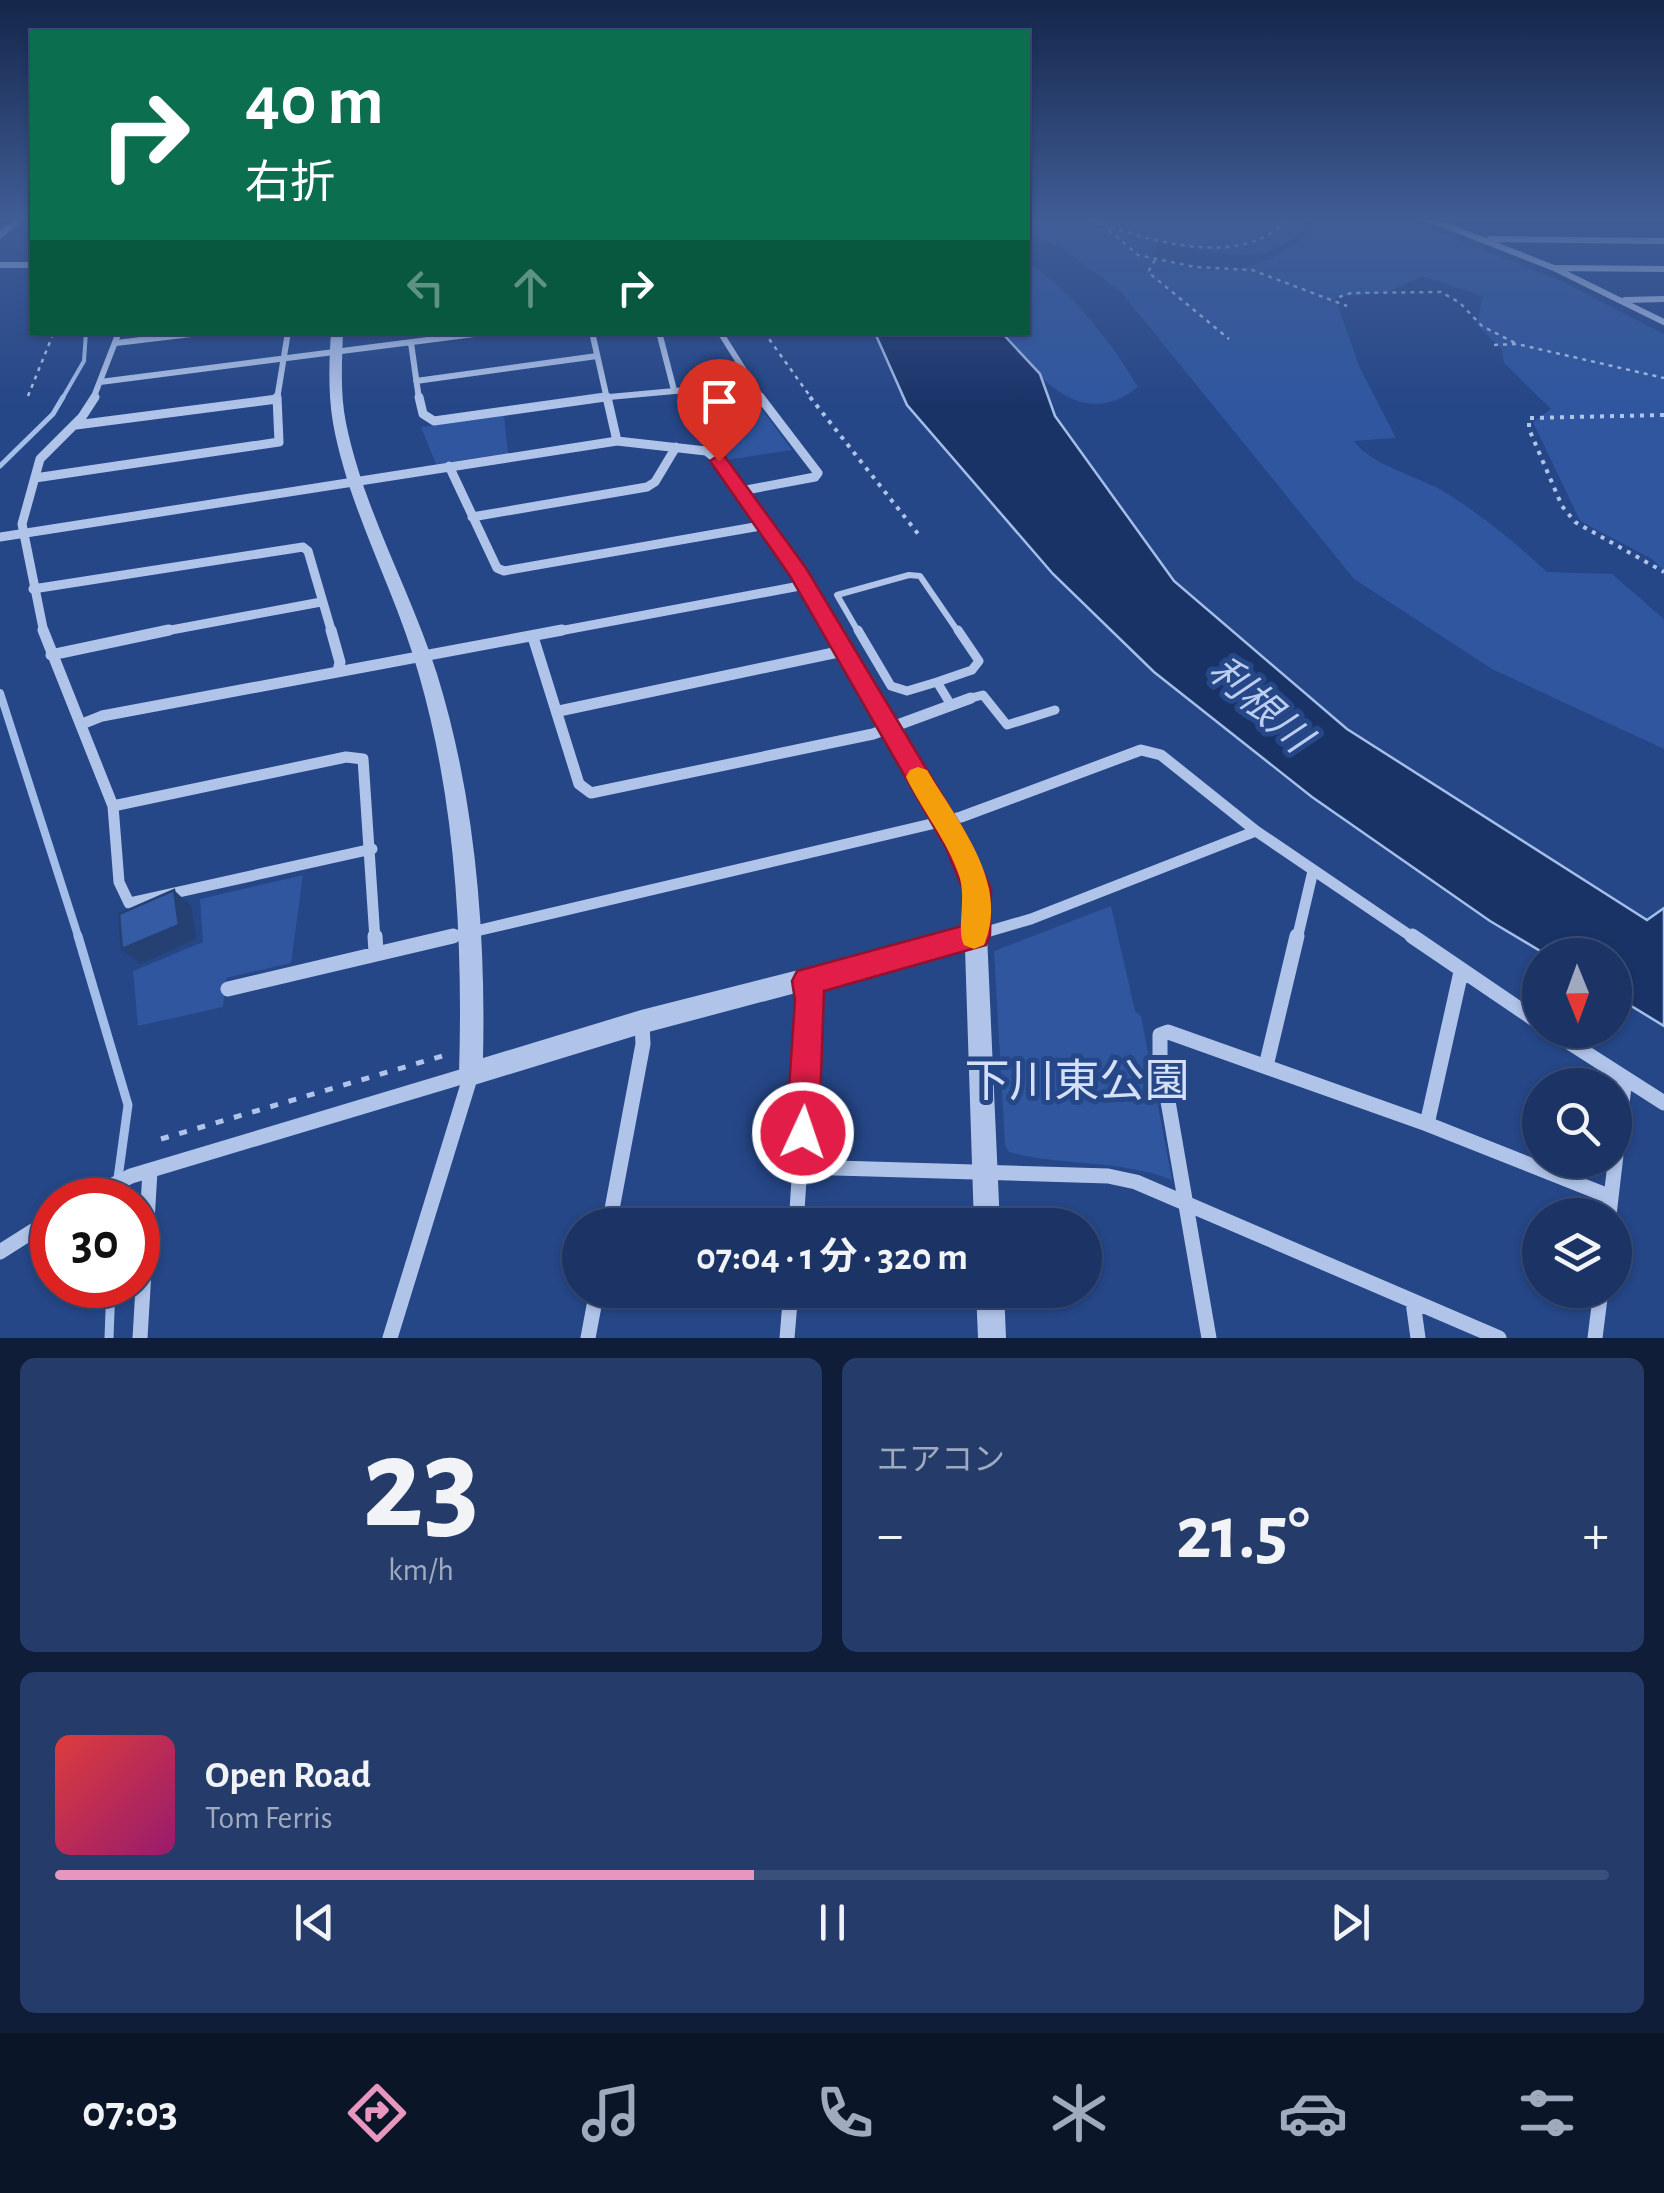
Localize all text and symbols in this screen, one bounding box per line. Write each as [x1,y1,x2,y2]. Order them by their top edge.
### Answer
text: 40 m [245,67,384,137]
icon: right [80,70,210,200]
text: 右折 [245,161,335,206]
icon: left [398,260,453,315]
icon: ahead [503,260,558,315]
icon: right [608,260,663,315]
pin [677,359,762,462]
icon: arrive [692,374,747,429]
water label: 利根川 [1201,649,1321,763]
north arrow [1522,938,1632,1048]
map controls [1522,938,1632,1308]
park label: 下川東公園 [964,1058,1190,1105]
button: search [1522,1068,1632,1178]
position arrow [751,1081,855,1185]
speed limit sign: 30 [30,1178,160,1308]
button: layers [1522,1198,1632,1308]
text: 07:04 · 1 分 · 320 m [696,1239,968,1277]
text: 23 [362,1421,480,1551]
text: エアコン [877,1444,1005,1476]
text: 21.5° [1176,1497,1310,1572]
text: − [877,1508,903,1563]
text: + [1583,1508,1609,1563]
text: km/h [388,1554,454,1586]
text: Open Road [205,1757,371,1795]
text: Tom Ferris [205,1802,333,1834]
icon: previous [287,1895,342,1950]
icon: pause [805,1895,860,1950]
icon: next [1323,1895,1378,1950]
icon: directions [342,2078,412,2148]
icon: music [576,2078,646,2148]
icon: phone [810,2078,880,2148]
icon: climate [1044,2078,1114,2148]
icon: car [1278,2078,1348,2148]
icon: filters [1512,2078,1582,2148]
text: 07:03 [82,2090,178,2135]

